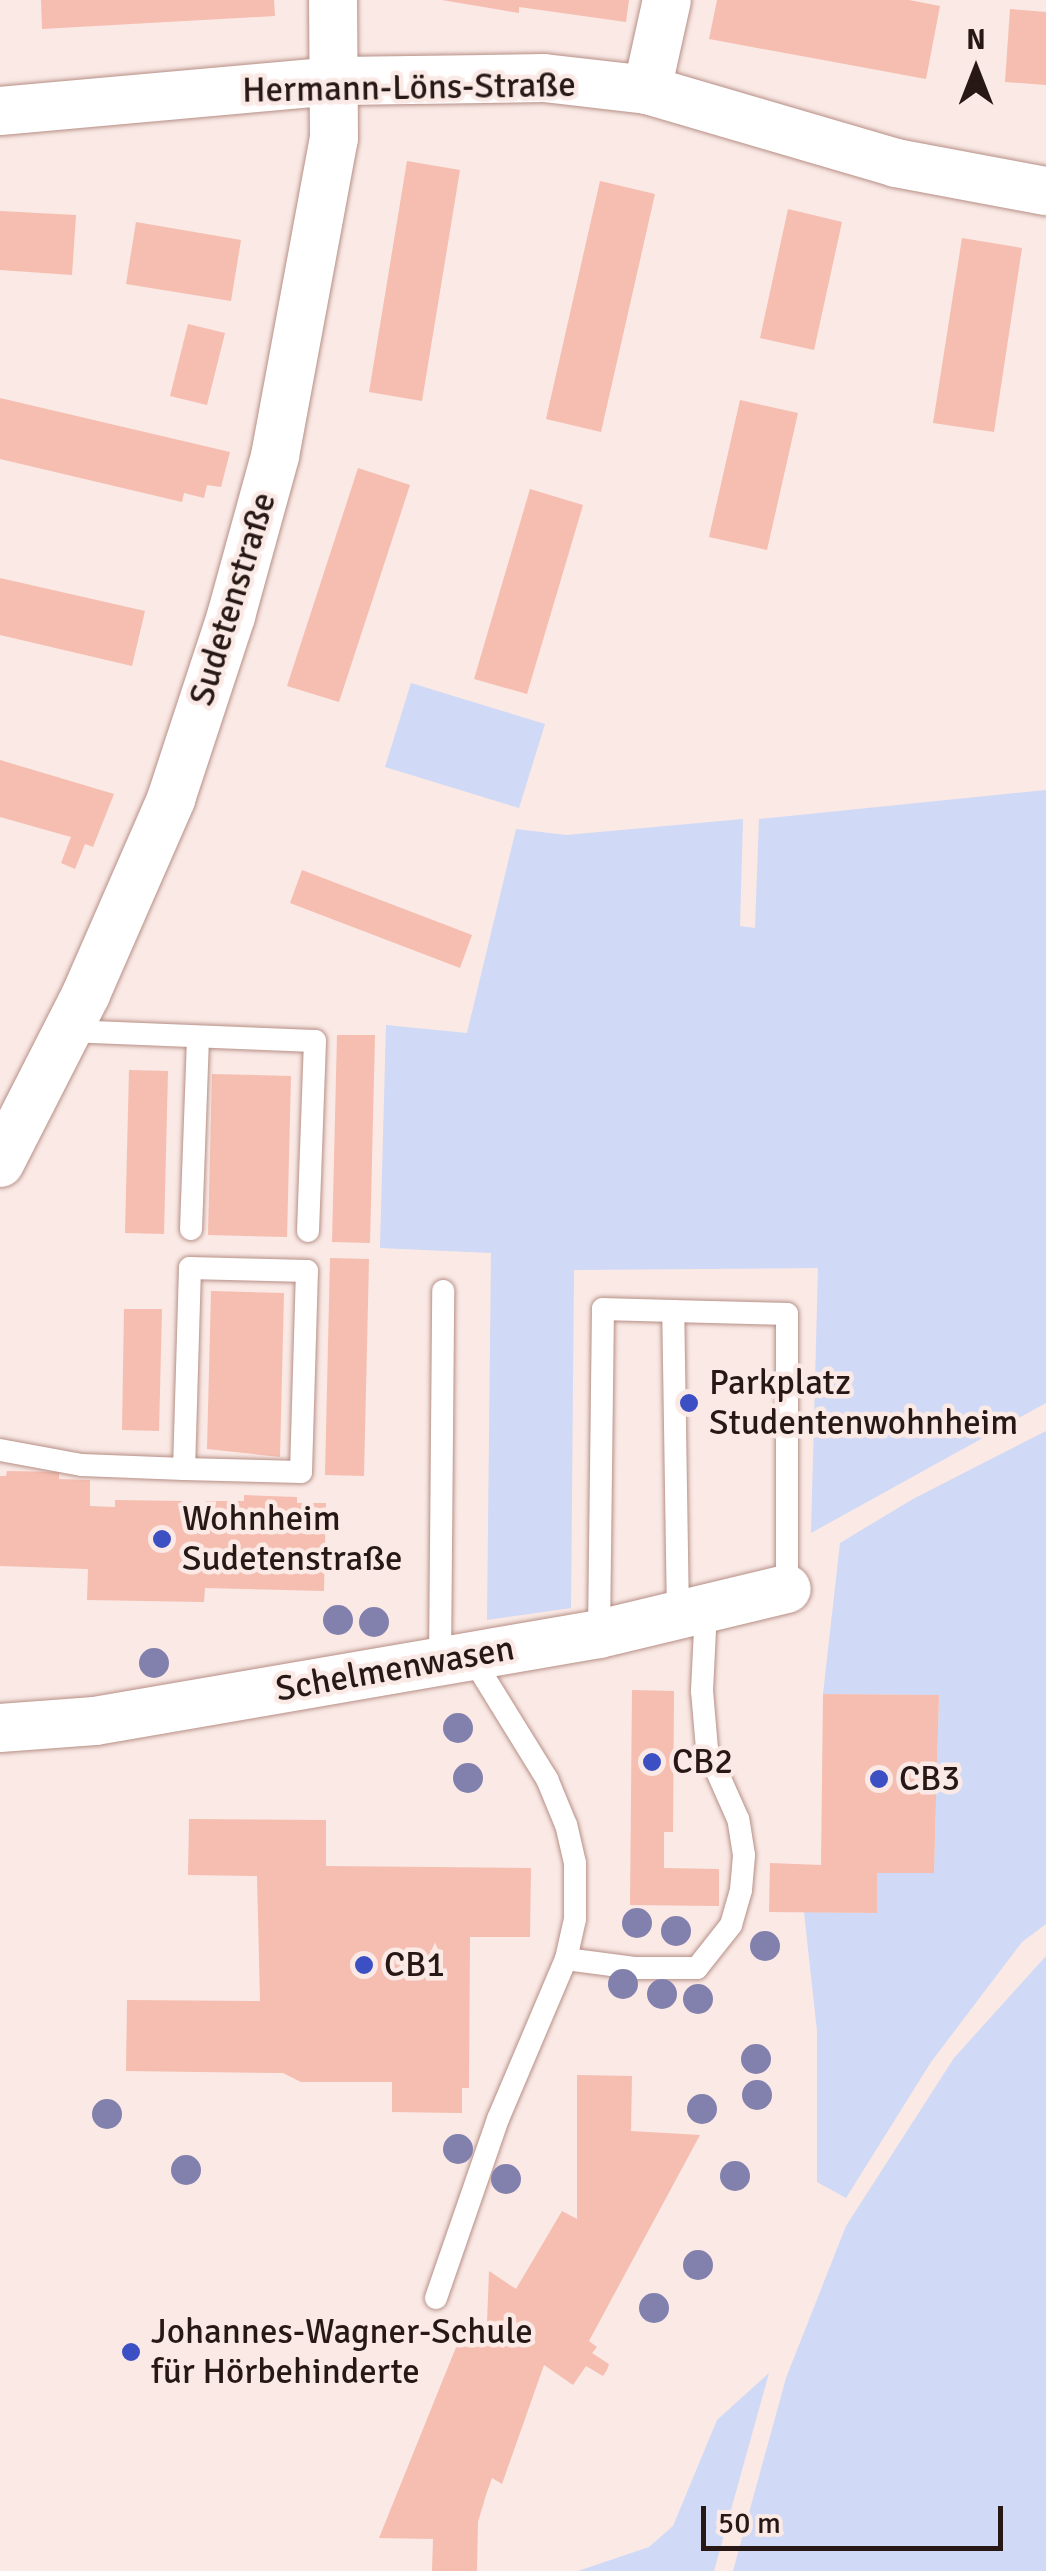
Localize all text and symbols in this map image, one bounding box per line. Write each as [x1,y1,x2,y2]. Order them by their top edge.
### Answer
north arrow [926,20,1026,120]
text: N [966,23,986,57]
street label: Hermann-Löns-Straße [242,64,576,112]
street label: Sudetenstraße [181,487,285,711]
place label: Parkplatz Studentenwohnheim [709,1362,1018,1444]
marker: Parkplatz Studentenwohnheim [678,1392,700,1414]
place label: Wohnheim Sudetenstraße [182,1498,403,1580]
marker: Wohnheim Sudetenstraße [151,1528,173,1550]
street label: Schelmenwasen [273,1627,517,1711]
place label: CB2 [672,1741,733,1783]
marker: CB2 [641,1751,663,1773]
place label: CB3 [899,1758,960,1800]
marker: CB3 [868,1768,890,1790]
place label: CB1 [384,1944,445,1986]
marker: CB1 [353,1954,375,1976]
place label: Johannes-Wagner-Schule für Hörbehinderte [151,2311,533,2393]
marker: Johannes-Wagner-Schule für Hörbehinderte [120,2341,142,2363]
scale bar [706,2486,1008,2548]
text: 50 m [718,2505,781,2542]

